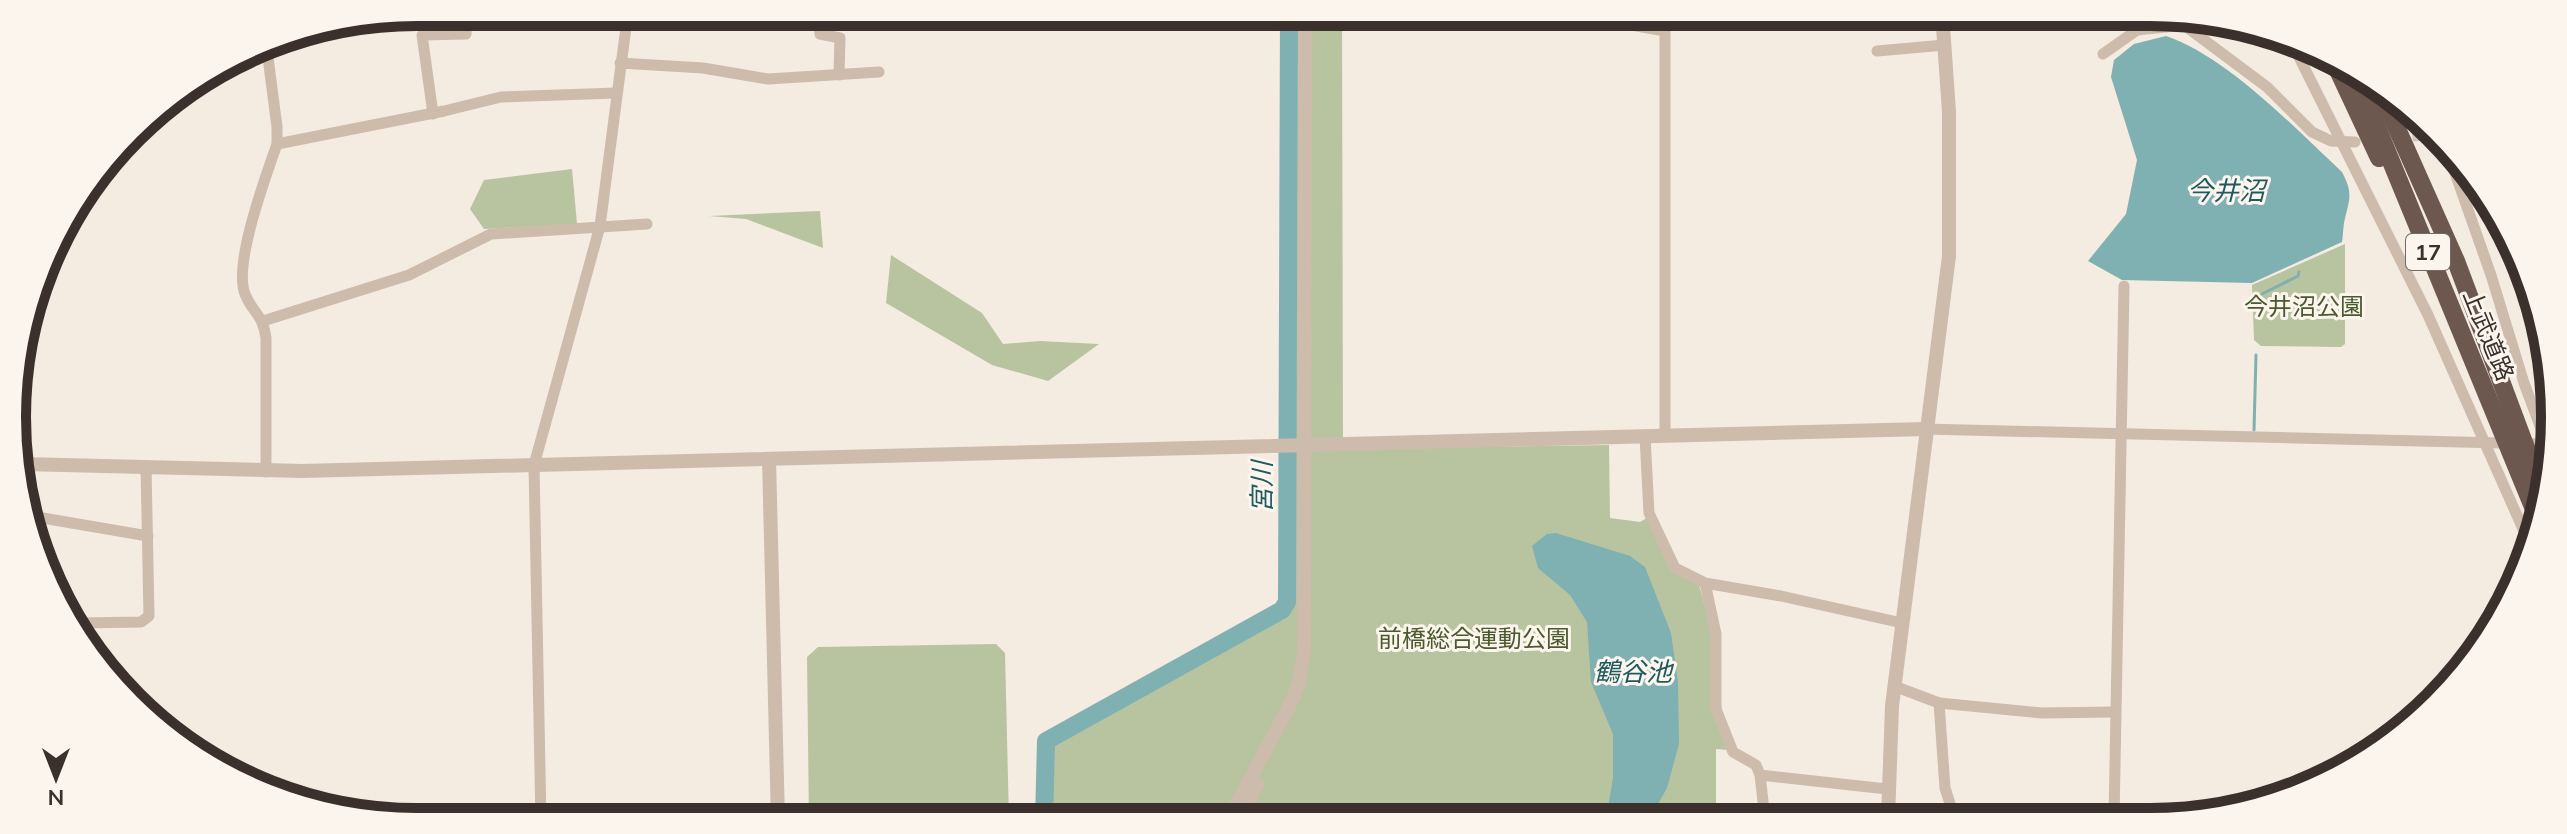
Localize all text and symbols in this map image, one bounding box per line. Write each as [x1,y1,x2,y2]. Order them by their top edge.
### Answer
water label: 今井沼 [2187,174,2269,207]
road number: 17 [2406,234,2450,270]
street label: 上武道路 [2457,285,2521,385]
park label: 今井沼公園 [2244,291,2364,321]
water label: 宮川 [1245,458,1278,513]
park label: 前橋総合運動公園 [1378,623,1570,653]
water label: 鶴谷池 [1594,655,1675,688]
north arrow [16,738,96,818]
text: N [48,784,64,812]

